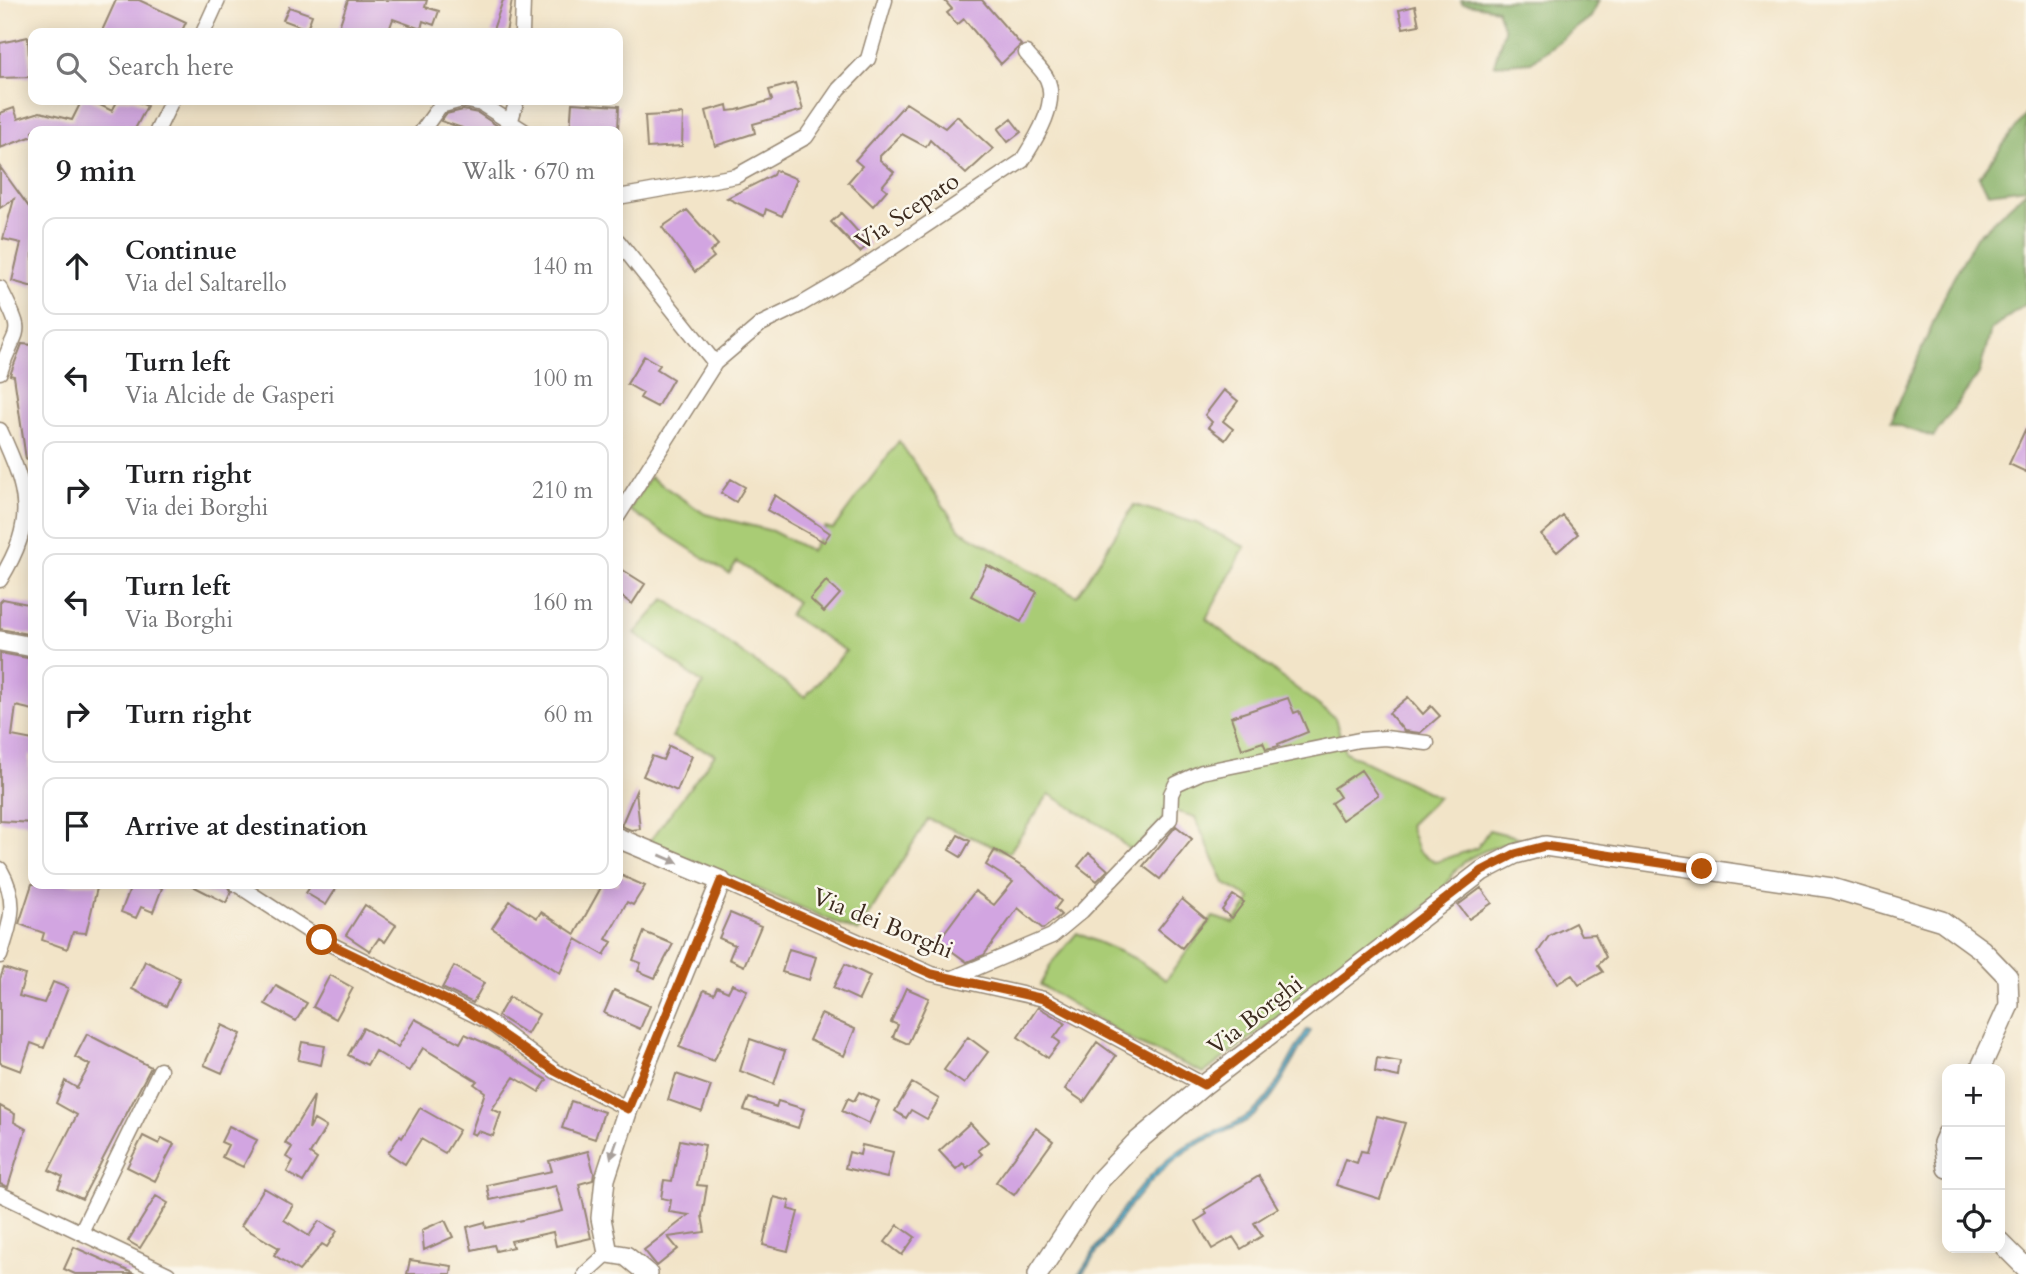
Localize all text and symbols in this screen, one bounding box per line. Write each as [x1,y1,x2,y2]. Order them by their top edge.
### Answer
search box [28,28,623,105]
icon: search [52,48,90,86]
text: Search here [108,49,234,84]
text: 9 min [56,151,136,192]
text: Walk · 670 m [462,156,595,187]
street label: Via Scepato [849,165,966,258]
text: Continue [125,233,237,268]
icon: ahead [58,247,96,285]
text: 140 m [532,251,593,282]
text: Via del Saltarello [125,268,287,299]
text: Turn left [125,345,230,380]
icon: left [58,359,96,397]
text: 100 m [532,363,593,394]
text: Via Alcide de Gasperi [125,380,335,411]
text: Turn right [125,457,252,492]
icon: right [58,471,96,509]
text: 210 m [532,475,593,506]
text: Via dei Borghi [125,492,268,523]
text: Turn left [125,569,230,604]
icon: left [58,583,96,621]
text: 160 m [532,587,593,618]
text: Via Borghi [125,604,233,635]
icon: right [58,695,96,733]
text: Turn right [125,697,252,732]
text: 60 m [544,699,593,730]
icon: arrive [58,807,96,845]
text: Arrive at destination [125,809,368,844]
route end [1686,853,1717,884]
one-way arrow [659,854,680,865]
street label: Via dei Borghi [807,880,959,967]
route start [306,924,337,955]
street label: Via Borghi [1201,968,1310,1063]
map controls [1942,1064,2005,1253]
button: + [1942,1064,2005,1127]
button: − [1942,1127,2005,1190]
one-way arrow [608,1139,619,1160]
button: locate [1942,1190,2005,1253]

